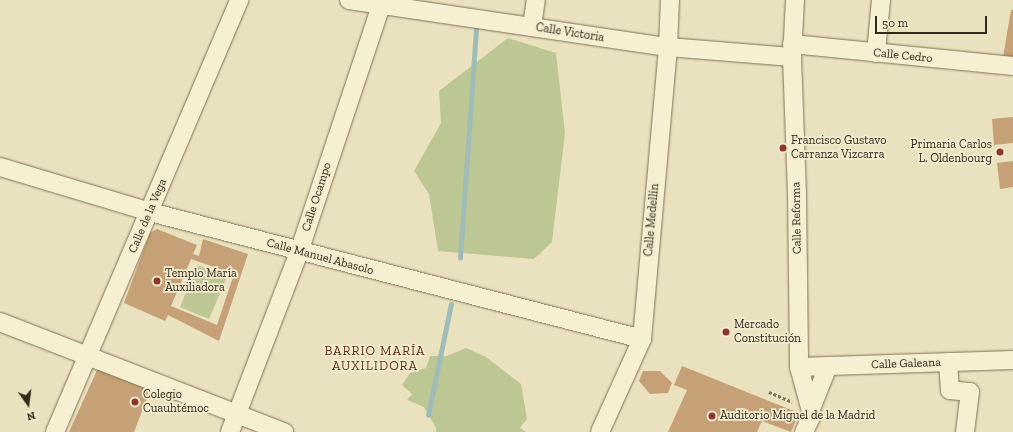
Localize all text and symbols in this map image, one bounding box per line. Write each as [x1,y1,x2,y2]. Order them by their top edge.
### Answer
scale bar [877,8,989,34]
text: 50 m [882,16,908,30]
street label: Calle Victoria [535,20,605,46]
street label: Calle Cedro [873,46,933,66]
place label: Francisco Gustavo Carranza Vizcarra [791,134,886,162]
place label: Primaria Carlos L. Oldenbourg [911,138,992,166]
marker: Francisco Gustavo Carranza Vizcarra [778,143,788,153]
marker: Primaria Carlos L. Oldenbourg [995,147,1005,157]
street label: Calle Ocampo [299,161,335,233]
street label: Calle de la Vega [126,176,170,256]
street label: Calle Reforma [789,182,805,254]
street label: Calle Medellín [642,183,662,257]
street label: Calle Manuel Abasolo [265,236,375,278]
place label: Templo María Auxiliadora [165,267,237,295]
marker: Templo María Auxiliadora [152,276,162,286]
place label: Mercado Constitución [734,318,801,346]
marker: Mercado Constitución [721,327,731,337]
district label: BARRIO MARÍA AUXILIDORA [324,344,426,375]
street label: Calle Galeana [871,356,941,372]
north arrow [8,384,48,424]
place label: Colegio Cuauhtémoc [143,388,209,416]
marker: Colegio Cuauhtémoc [130,397,140,407]
text: N [25,409,37,423]
place label: Auditorio Miguel de la Madrid [720,409,875,423]
marker: Auditorio Miguel de la Madrid [707,411,717,421]

